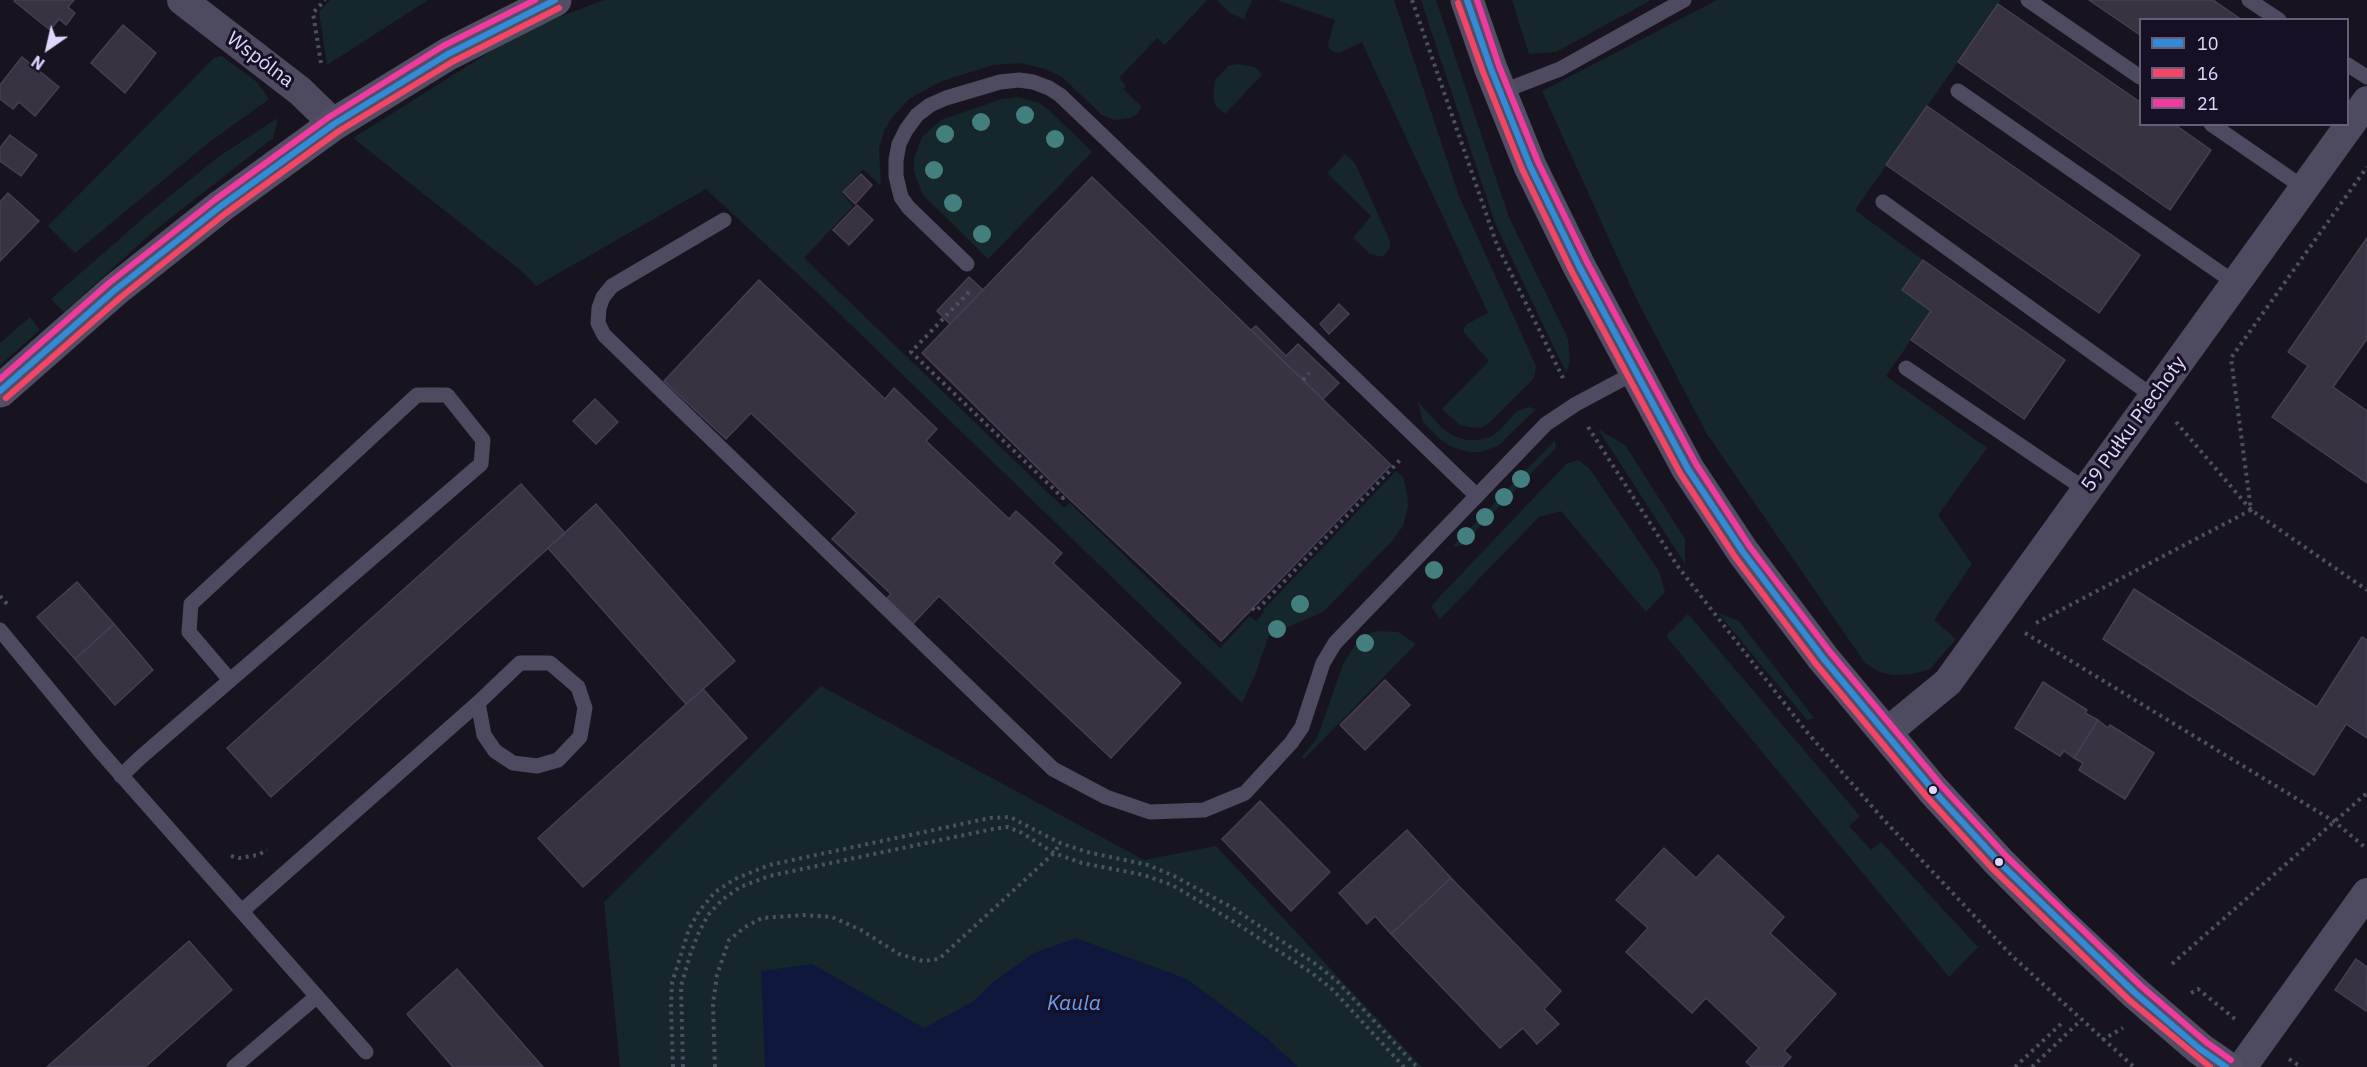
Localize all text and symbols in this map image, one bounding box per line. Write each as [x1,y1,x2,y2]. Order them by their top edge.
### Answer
north arrow [18,18,78,78]
legend [2139,18,2349,126]
street label: Wspólna [222,27,298,93]
text: 10 [2197,32,2219,55]
text: N [28,51,48,74]
text: 16 [2197,62,2219,85]
text: 21 [2197,92,2219,115]
street label: 59 Pułku Piechoty [2077,351,2191,497]
unlabelled marker [1927,784,1939,796]
unlabelled marker [1993,856,2005,868]
water label: Kaula [1047,991,1101,1017]

